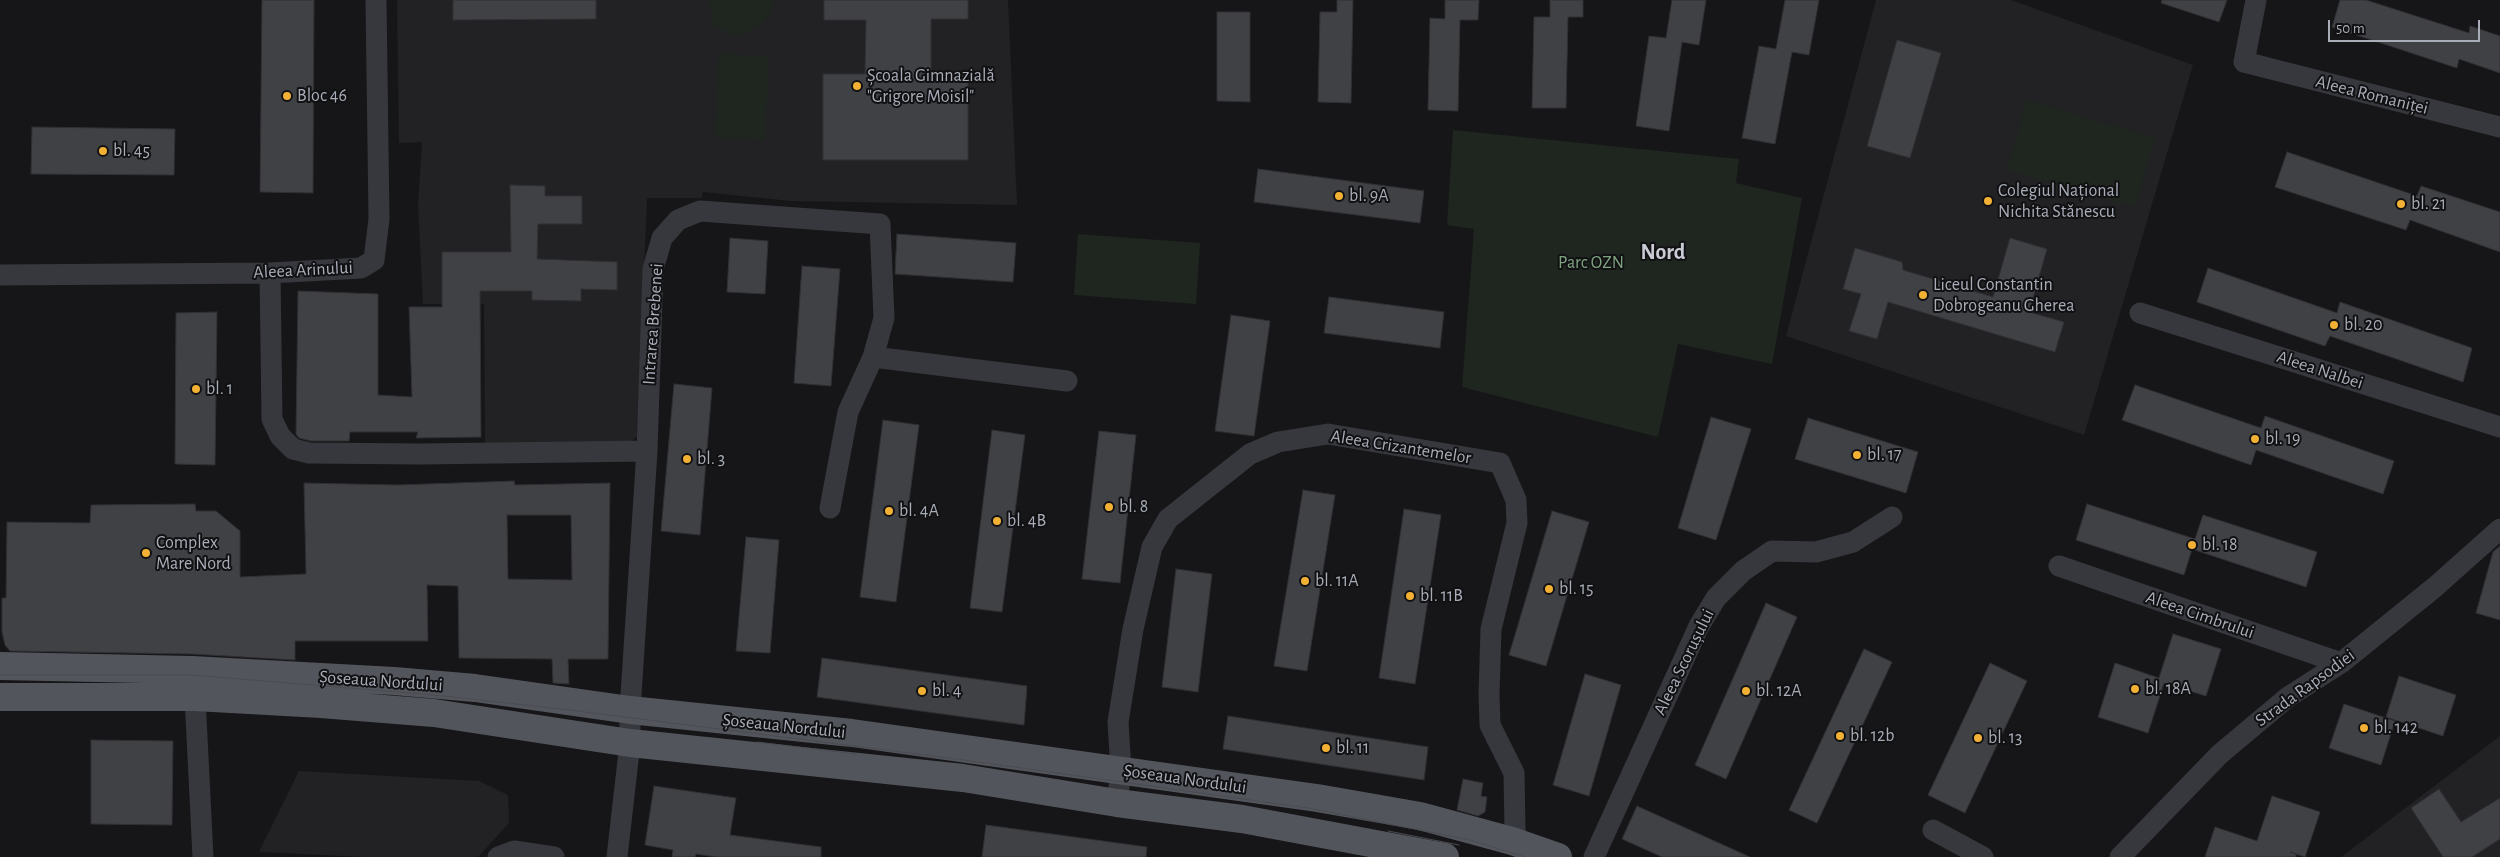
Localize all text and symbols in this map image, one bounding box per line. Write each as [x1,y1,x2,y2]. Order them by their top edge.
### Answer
scale bar [2330,10,2482,42]
text: 50 m [2336,21,2365,36]
place label: Școala Gimnazială "Grigore Moisil" [867,65,995,108]
street label: Aleea Romaniței [2314,71,2430,119]
marker: Școala Gimnazială "Grigore Moisil" [851,80,863,92]
place label: Bloc 46 [297,85,347,107]
marker: Bloc 46 [281,90,293,102]
place label: bl. 45 [113,140,150,162]
marker: bl. 45 [97,145,109,157]
place label: Colegiul Național Nichita Stănescu [1998,180,2119,222]
place label: bl. 9A [1349,185,1389,207]
marker: bl. 9A [1333,190,1345,202]
place label: bl. 21 [2411,193,2446,215]
marker: Colegiul Național Nichita Stănescu [1982,195,1994,207]
marker: bl. 21 [2395,198,2407,210]
district label: Nord [1641,239,1685,265]
park label: Parc OZN [1558,252,1624,274]
street label: Aleea Arinului [253,257,353,283]
street label: Intrarea Brebenei [638,262,668,386]
place label: Liceul Constantin Dobrogeanu Gherea [1933,274,2074,316]
marker: Liceul Constantin Dobrogeanu Gherea [1917,289,1929,301]
place label: bl. 20 [2344,314,2382,336]
marker: bl. 20 [2328,319,2340,331]
street label: Aleea Nalbei [2274,346,2366,394]
place label: bl. 1 [206,378,233,400]
marker: bl. 1 [190,383,202,395]
street label: Aleea Crizantemelor [1329,425,1473,469]
place label: bl. 19 [2265,428,2300,450]
marker: bl. 19 [2249,433,2261,445]
place label: bl. 17 [1867,444,1901,466]
place label: bl. 3 [697,448,725,470]
marker: bl. 17 [1851,449,1863,461]
marker: bl. 3 [681,453,693,465]
place label: bl. 8 [1119,496,1148,518]
place label: bl. 4A [899,500,939,522]
marker: bl. 8 [1103,501,1115,513]
marker: bl. 4A [883,505,895,517]
place label: bl. 4B [1007,510,1046,532]
marker: bl. 4B [991,515,1003,527]
place label: Complex Mare Nord [156,532,231,574]
place label: bl. 18 [2202,534,2238,556]
marker: bl. 18 [2186,539,2198,551]
marker: Complex Mare Nord [140,547,152,559]
place label: bl. 11A [1315,570,1359,592]
marker: bl. 11A [1299,575,1311,587]
place label: bl. 15 [1559,578,1594,600]
marker: bl. 15 [1543,583,1555,595]
place label: bl. 11B [1420,585,1463,607]
street label: Aleea Cimbrului [2143,586,2257,644]
marker: bl. 11B [1404,590,1416,602]
street label: Aleea Scorușului [1649,605,1719,719]
street label: Strada Rapsodiei [2251,645,2359,731]
street label: Șoseaua Nordului [319,666,443,696]
place label: bl. 18A [2145,678,2191,700]
place label: bl. 4 [932,680,961,702]
place label: bl. 12A [1756,680,1802,702]
marker: bl. 18A [2129,683,2141,695]
marker: bl. 4 [916,685,928,697]
marker: bl. 12A [1740,685,1752,697]
street label: Șoseaua Nordului [721,709,847,743]
place label: bl. 142 [2374,717,2418,739]
marker: bl. 142 [2358,722,2370,734]
place label: bl. 12b [1850,725,1894,747]
place label: bl. 13 [1988,727,2022,749]
marker: bl. 12b [1834,730,1846,742]
marker: bl. 13 [1972,732,1984,744]
place label: bl. 11 [1336,737,1369,759]
marker: bl. 11 [1320,742,1332,754]
street label: Șoseaua Nordului [1122,760,1248,798]

